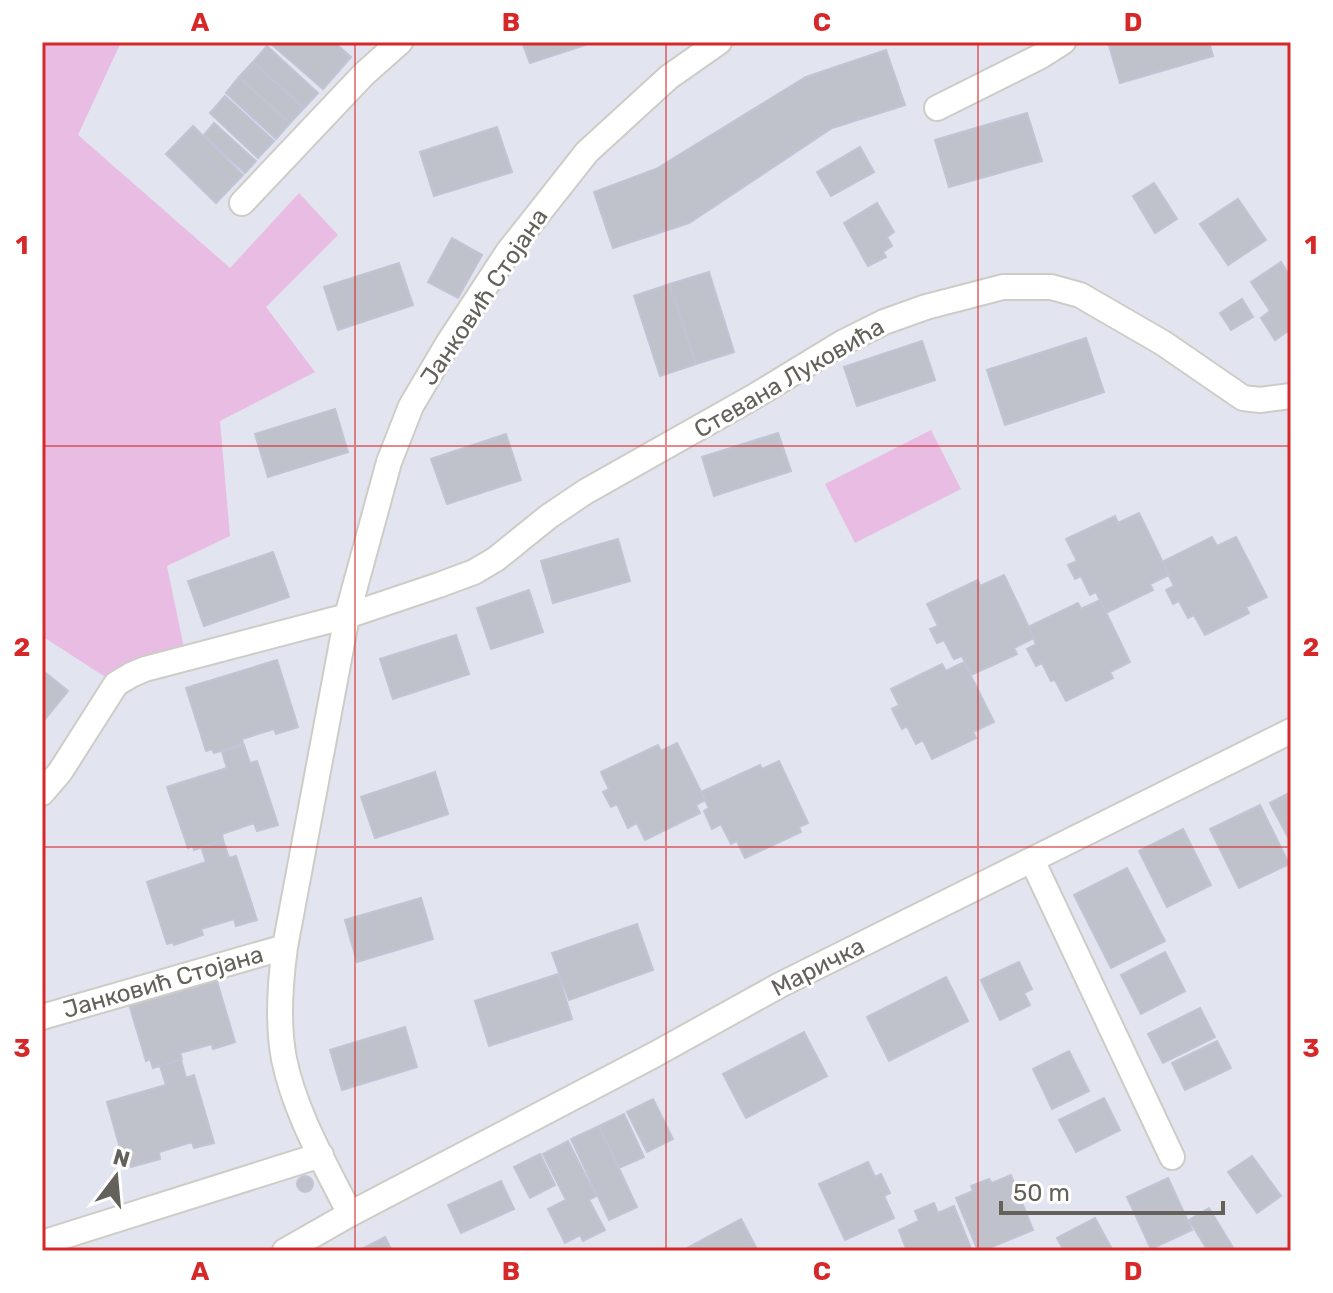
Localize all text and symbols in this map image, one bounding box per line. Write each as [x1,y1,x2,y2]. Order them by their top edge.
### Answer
text: A [191,7,210,38]
text: B [502,7,520,38]
text: C [813,7,831,38]
text: D [1124,7,1142,38]
street label: Јанковић Стојана [414,203,554,391]
text: 1 [16,230,28,261]
text: 1 [1305,230,1317,261]
street label: Стевана Луковића [689,312,889,444]
text: 2 [14,632,30,663]
text: 2 [1303,632,1319,663]
street label: Маричка [767,932,869,1002]
street label: Јанковић Стојана [60,940,266,1024]
text: 3 [13,1033,31,1064]
text: 3 [1302,1033,1320,1064]
north arrow [76,1137,156,1217]
text: N [110,1143,133,1173]
scale bar [1001,1165,1223,1215]
text: 50 m [1013,1179,1070,1207]
text: A [191,1256,210,1287]
text: B [502,1256,520,1287]
text: C [813,1256,831,1287]
text: D [1124,1256,1142,1287]

